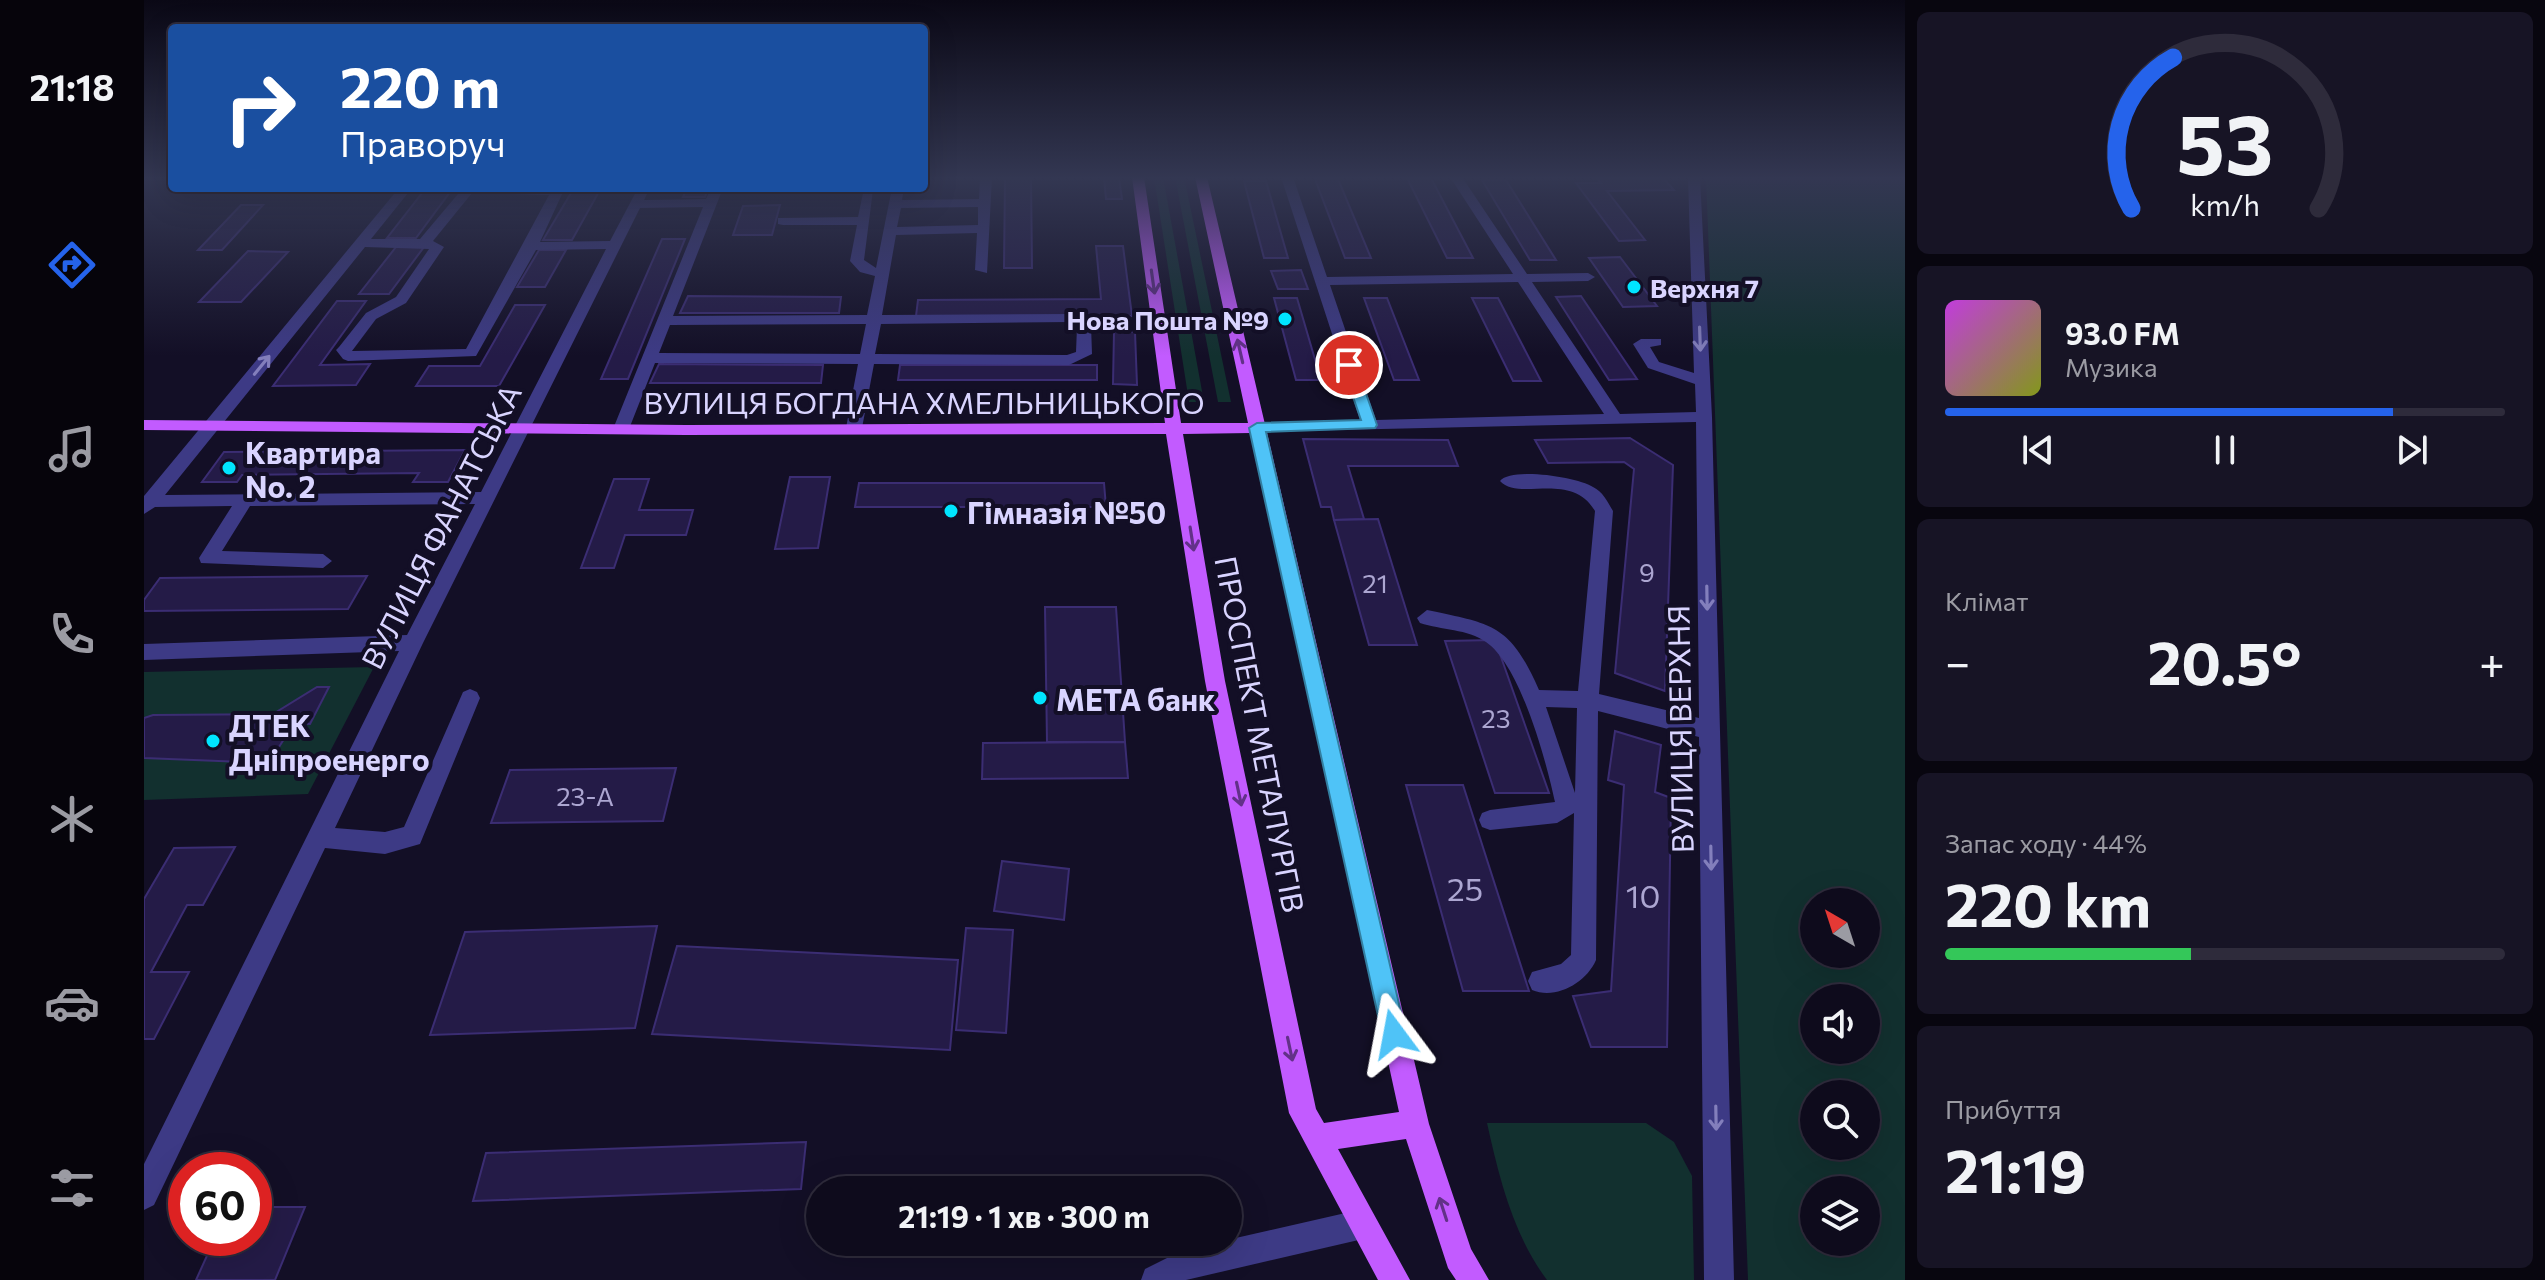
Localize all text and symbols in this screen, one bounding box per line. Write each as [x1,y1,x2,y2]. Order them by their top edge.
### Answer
text: 220 m [340,51,500,120]
icon: right [208,56,312,160]
text: 21:18 [30,64,114,108]
text: 53 [2177,89,2273,191]
text: Праворуч [340,120,506,164]
text: km/h [2190,187,2260,222]
icon: directions [44,237,100,293]
one-way arrow [1146,268,1161,294]
place label: Верхня 7 [1650,272,1759,303]
marker: Верхня 7 [1625,278,1643,296]
place label: Нова Пошта №9 [1067,304,1269,335]
marker: Нова Пошта №9 [1276,310,1294,328]
text: 93.0 FM [2065,314,2180,351]
one-way arrow [1693,325,1708,352]
pin [1315,331,1383,399]
one-way arrow [1232,339,1247,365]
icon: arrive [1327,343,1371,387]
text: Музика [2065,351,2157,382]
one-way arrow [253,355,271,376]
street label: ВУЛИЦЯ ФАНАТСЬКА [352,377,528,675]
street label: ВУЛИЦЯ БОГДАНА ХМЕЛЬНИЦЬКОГО [643,383,1205,420]
icon: music [44,421,100,477]
icon: previous [2016,428,2060,472]
icon: pause [2203,428,2247,472]
icon: next [2390,428,2434,472]
place label: Квартира No. 2 [245,433,381,504]
marker: Квартира No. 2 [220,459,238,477]
place label: Гімназія №50 [967,493,1166,530]
marker: Гімназія №50 [942,502,960,520]
one-way arrow [1185,525,1200,551]
street label: ПРОСПЕКТ МЕТАЛУРГІВ [1208,553,1314,915]
house number: 9 [1639,556,1655,587]
house number: 21 [1362,567,1388,598]
one-way arrow [1699,584,1715,611]
text: Клімат [1945,585,2028,616]
street label: ВУЛИЦЯ ВЕРХНЯ [1658,604,1700,854]
icon: phone [44,606,100,662]
text: 20.5° [2148,624,2302,697]
text: − [1945,634,1970,688]
text: + [2479,634,2505,688]
place label: МЕТА банк [1056,680,1215,717]
marker: МЕТА банк [1031,689,1049,707]
house number: 23 [1481,702,1511,733]
place label: ДТЕК Дніпроенерго [229,706,430,777]
marker: ДТЕК Дніпроенерго [204,732,222,750]
house number: 23-А [556,780,614,811]
one-way arrow [1232,781,1247,807]
icon: climate [44,791,100,847]
text: Запас ходу · 44% [1945,827,2147,858]
one-way arrow [1704,844,1719,871]
text: 220 km [1945,866,2151,939]
house number: 25 [1447,868,1483,908]
house number: 10 [1626,875,1660,915]
north arrow [1800,888,1880,968]
map controls [1800,888,1880,1256]
icon: car [44,975,100,1031]
button: sound [1800,984,1880,1064]
position arrow [1352,992,1436,1076]
one-way arrow [1284,1036,1299,1061]
button: search [1800,1080,1880,1160]
text: Прибуття [1945,1093,2061,1124]
one-way arrow [1708,1104,1724,1131]
text: 21:19 [1945,1132,2086,1205]
speed limit sign: 60 [168,1152,272,1256]
icon: filters [44,1160,100,1216]
button: layers [1800,1176,1880,1256]
text: 21:19 · 1 хв · 300 m [898,1197,1150,1234]
one-way arrow [1435,1197,1449,1222]

